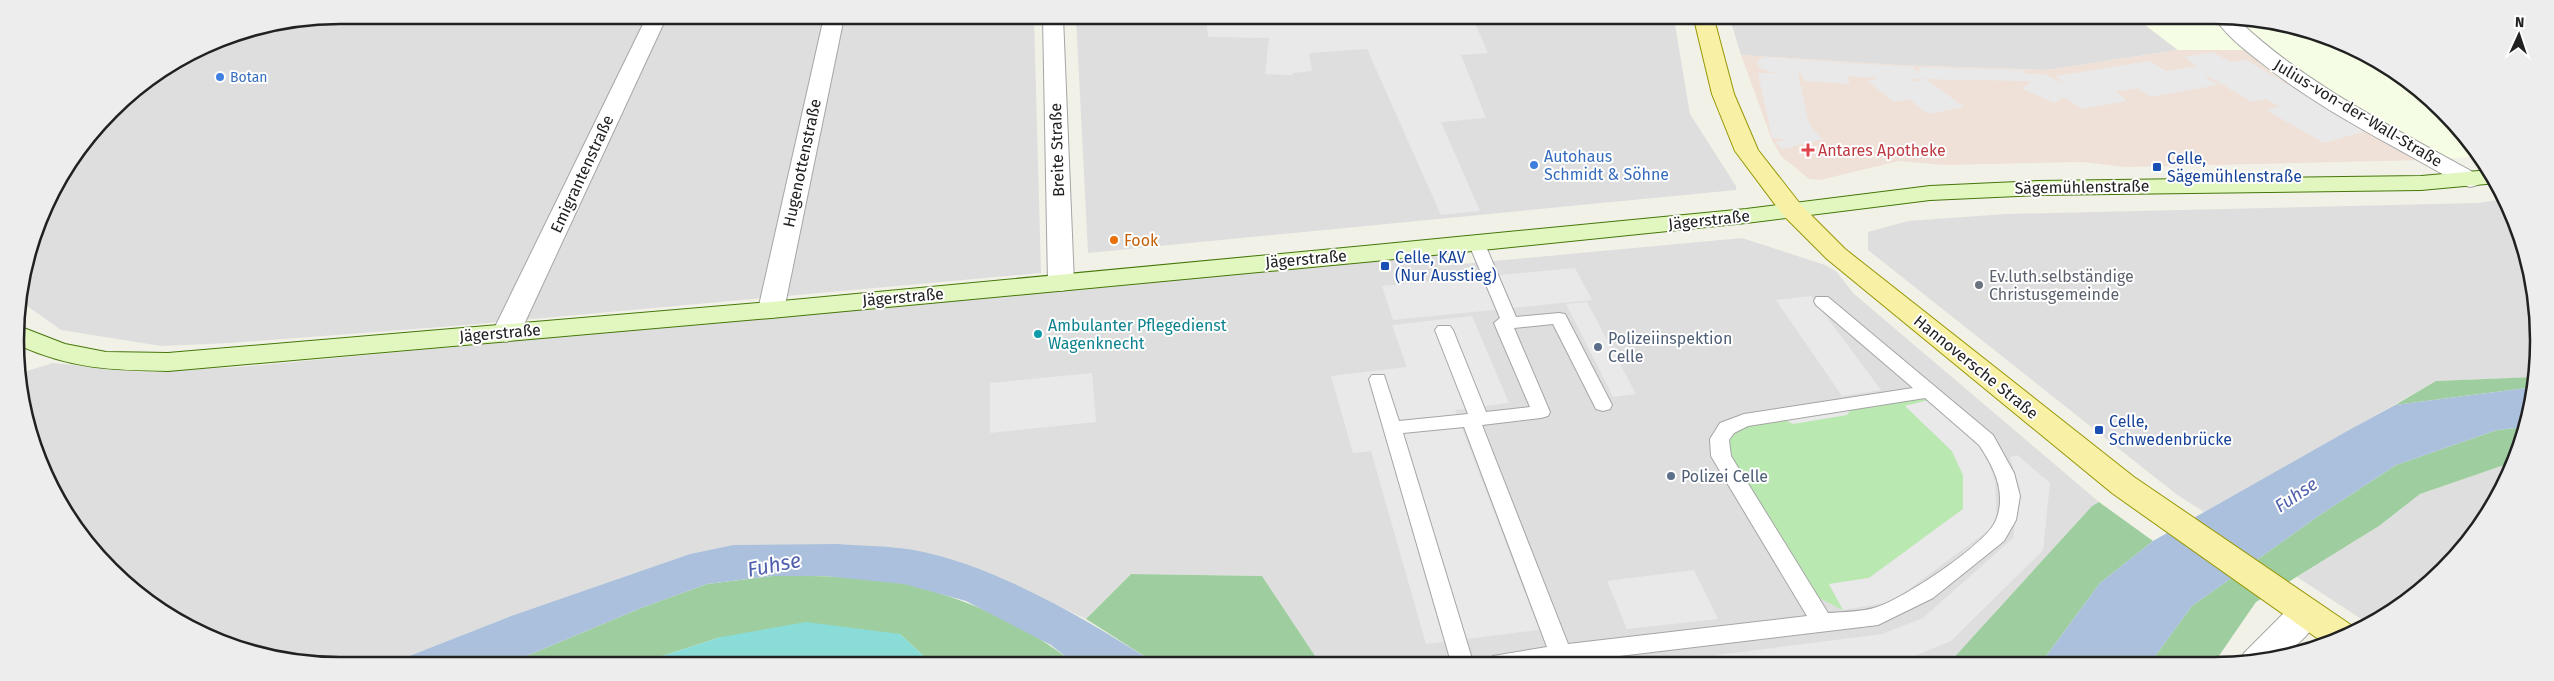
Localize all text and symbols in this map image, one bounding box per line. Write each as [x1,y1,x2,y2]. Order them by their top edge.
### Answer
north arrow [2494,10,2544,60]
text: N [2515,14,2525,31]
street label: Julius-von-der-Wall-Straße [2270,55,2446,171]
place label: Botan [230,69,267,86]
marker: Botan [214,71,226,83]
street label: Hugenottenstraße [779,97,825,229]
street label: Breite Straße [1046,103,1068,197]
street label: Emigrantenstraße [546,112,618,236]
place label: Antares Apotheke [1818,141,1946,160]
marker: Antares Apotheke [1802,144,1814,156]
place label: Autohaus Schmidt & Söhne [1544,147,1669,184]
place label: Celle, Sägemühlenstraße [2167,149,2302,186]
marker: Autohaus Schmidt & Söhne [1528,159,1540,171]
marker: Celle, Sägemühlenstraße [2151,161,2163,173]
street label: Sägemühlenstraße [2014,176,2150,198]
street label: Jägerstraße [1667,206,1751,234]
place label: Fook [1124,231,1159,250]
marker: Fook [1108,234,1120,246]
street label: Jägerstraße [1264,246,1348,272]
place label: Celle, KAV (Nur Ausstieg) [1395,248,1497,285]
marker: Celle, KAV (Nur Ausstieg) [1379,260,1391,272]
place label: Ev.luth.selbständige Christusgemeinde [1989,267,2134,304]
marker: Ev.luth.selbständige Christusgemeinde [1973,279,1985,291]
street label: Jägerstraße [861,284,945,310]
street label: Hannoversche Straße [1910,311,2042,423]
place label: Ambulanter Pflegedienst Wagenknecht [1048,316,1227,353]
street label: Jägerstraße [458,320,542,346]
marker: Ambulanter Pflegedienst Wagenknecht [1032,328,1044,340]
place label: Polizeiinspektion Celle [1608,329,1732,366]
marker: Polizeiinspektion Celle [1592,341,1604,353]
place label: Celle, Schwedenbrücke [2109,412,2232,449]
marker: Celle, Schwedenbrücke [2093,424,2105,436]
place label: Polizei Celle [1681,467,1768,486]
marker: Polizei Celle [1665,470,1677,482]
water label: Fuhse [2271,473,2321,517]
water label: Fuhse [745,547,803,583]

